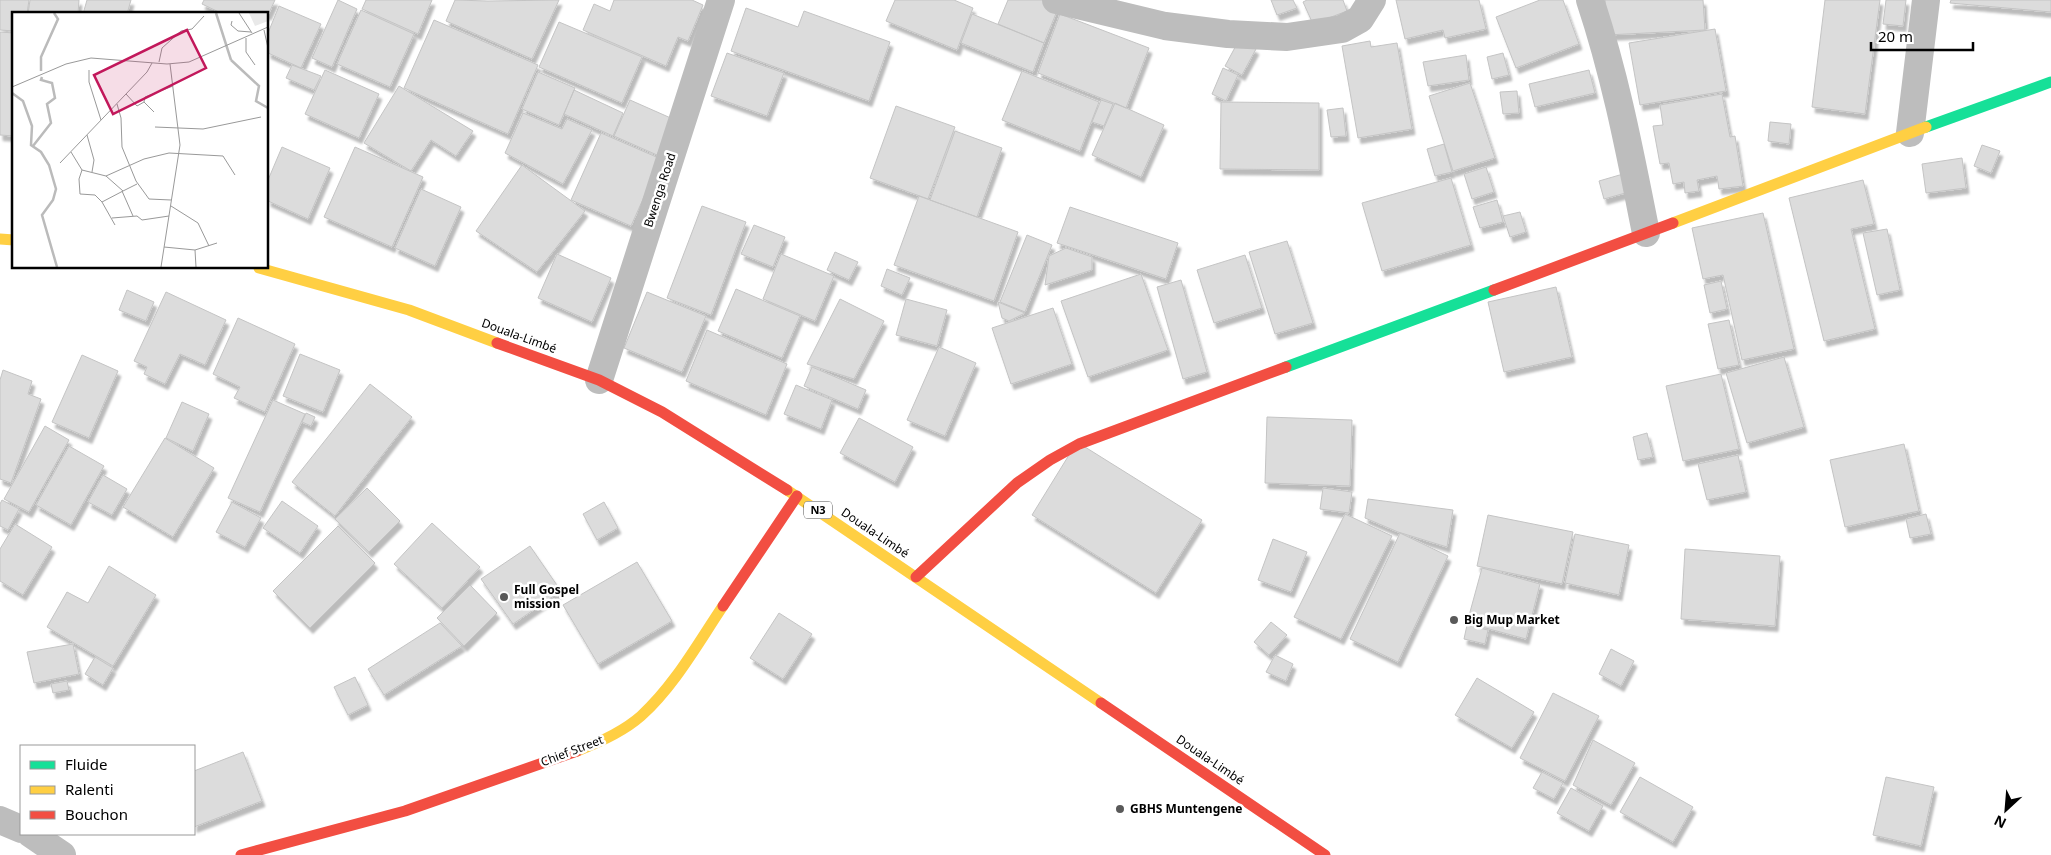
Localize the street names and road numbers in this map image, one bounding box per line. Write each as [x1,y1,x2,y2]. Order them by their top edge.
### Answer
street label: Bwenga Road [639,150,680,229]
street label: Douala-Limbé [479,314,559,357]
road number: N3 [804,502,832,518]
street label: Douala-Limbé [838,504,913,562]
street label: Chief Street [538,731,606,770]
street label: Douala-Limbé [1173,731,1248,789]

